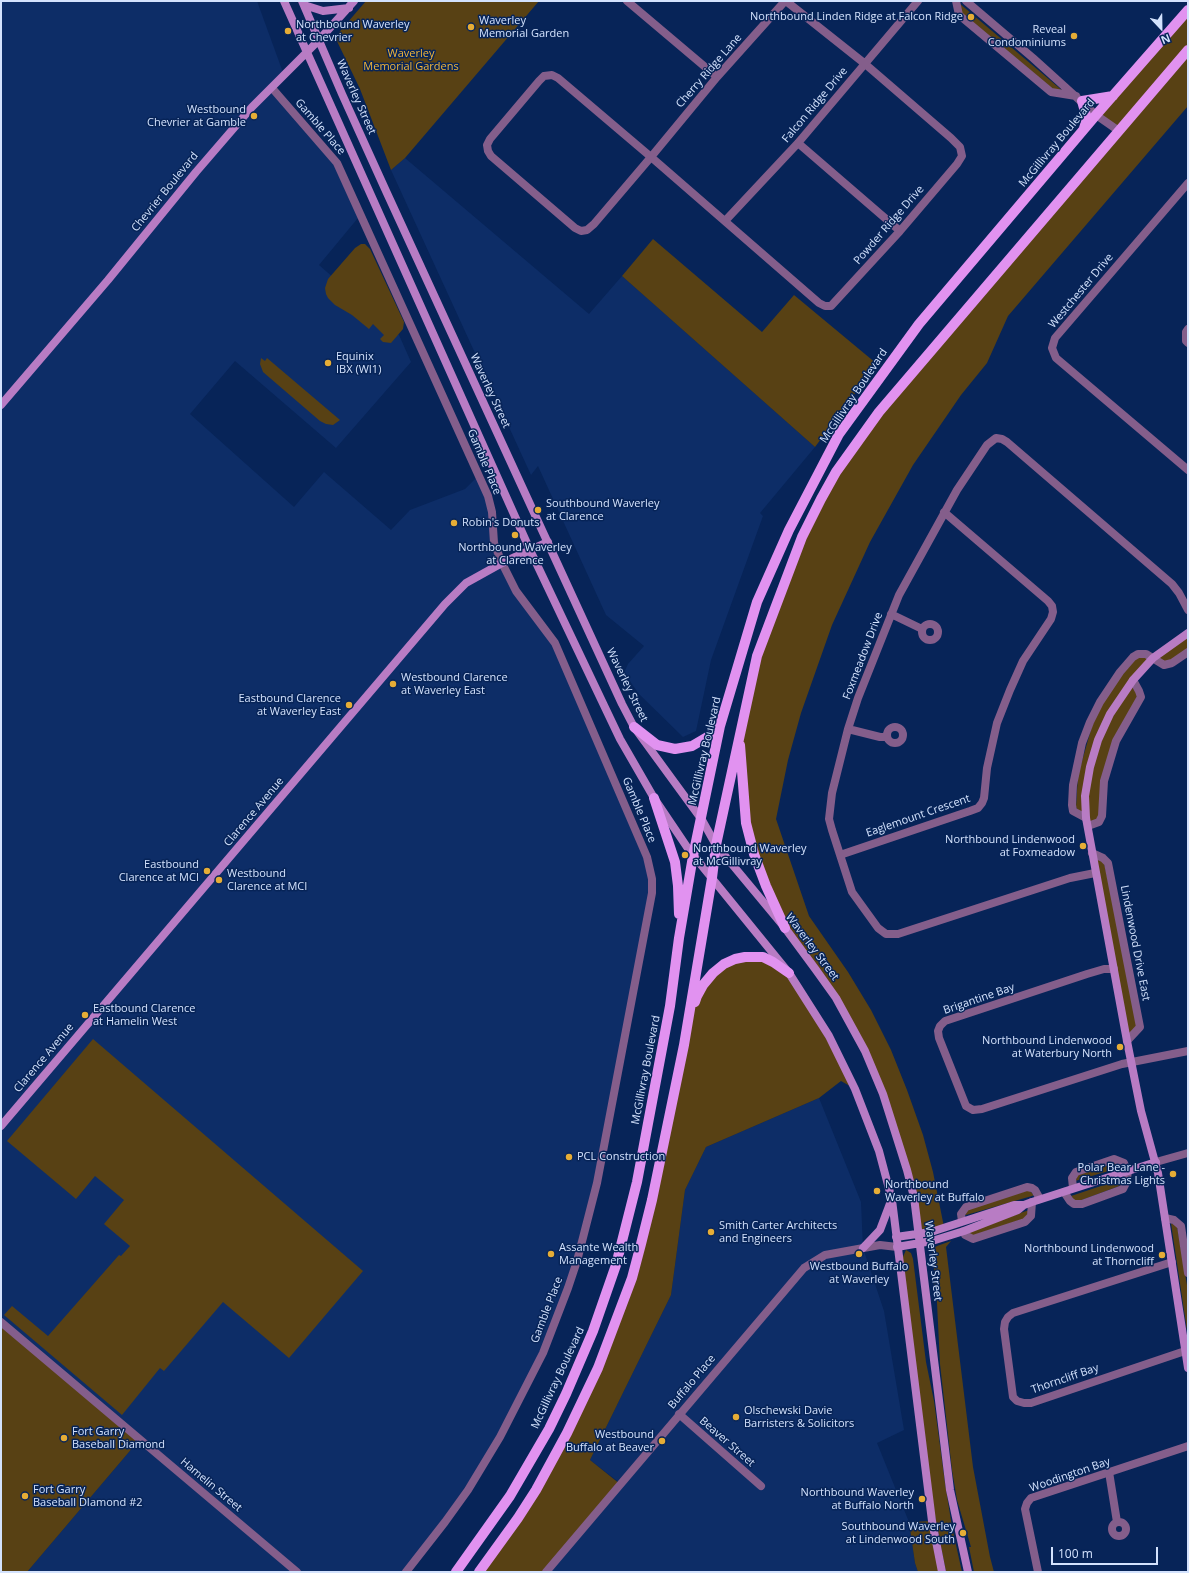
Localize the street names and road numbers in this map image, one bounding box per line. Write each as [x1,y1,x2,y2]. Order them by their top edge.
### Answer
street label: Cherry Ridge Lane [673,31,745,111]
street label: Waverley Street [334,58,378,136]
street label: Falcon Ridge Drive [780,65,850,145]
street label: Gamble Place [292,96,348,158]
street label: McGillivray Boulevard [1016,96,1098,190]
street label: Chevrier Boulevard [129,150,201,234]
street label: Powder Ridge Drive [851,183,927,267]
street label: Westchester Drive [1046,251,1116,331]
street label: McGillivray Boulevard [817,346,891,446]
street label: Waverley Street [467,352,513,430]
street label: Gamble Place [464,427,504,497]
street label: Foxmeadow Drive [840,611,886,701]
street label: Waverley Street [603,646,651,724]
street label: McGillivray Boulevard [686,695,724,807]
street label: Clarence Avenue [221,775,287,849]
street label: Gamble Place [619,775,659,845]
street label: Eaglemount Crescent [864,792,972,840]
street label: Lindenwood Drive East [1117,884,1153,1002]
street label: Waverley Street [783,911,841,983]
street label: Brigantine Bay [942,981,1016,1017]
street label: McGillivray Boulevard [629,1014,663,1126]
street label: Clarence Avenue [11,1021,77,1095]
street label: Waverley Street [922,1220,944,1302]
street label: Gamble Place [528,1275,566,1345]
street label: McGillivray Boulevard [529,1325,587,1431]
street label: Buffalo Place [666,1352,718,1412]
street label: Thorncliff Bay [1030,1361,1100,1397]
street label: Beaver Street [697,1414,757,1470]
street label: Hamelin Street [177,1455,245,1515]
street label: Woodington Bay [1028,1455,1112,1495]

